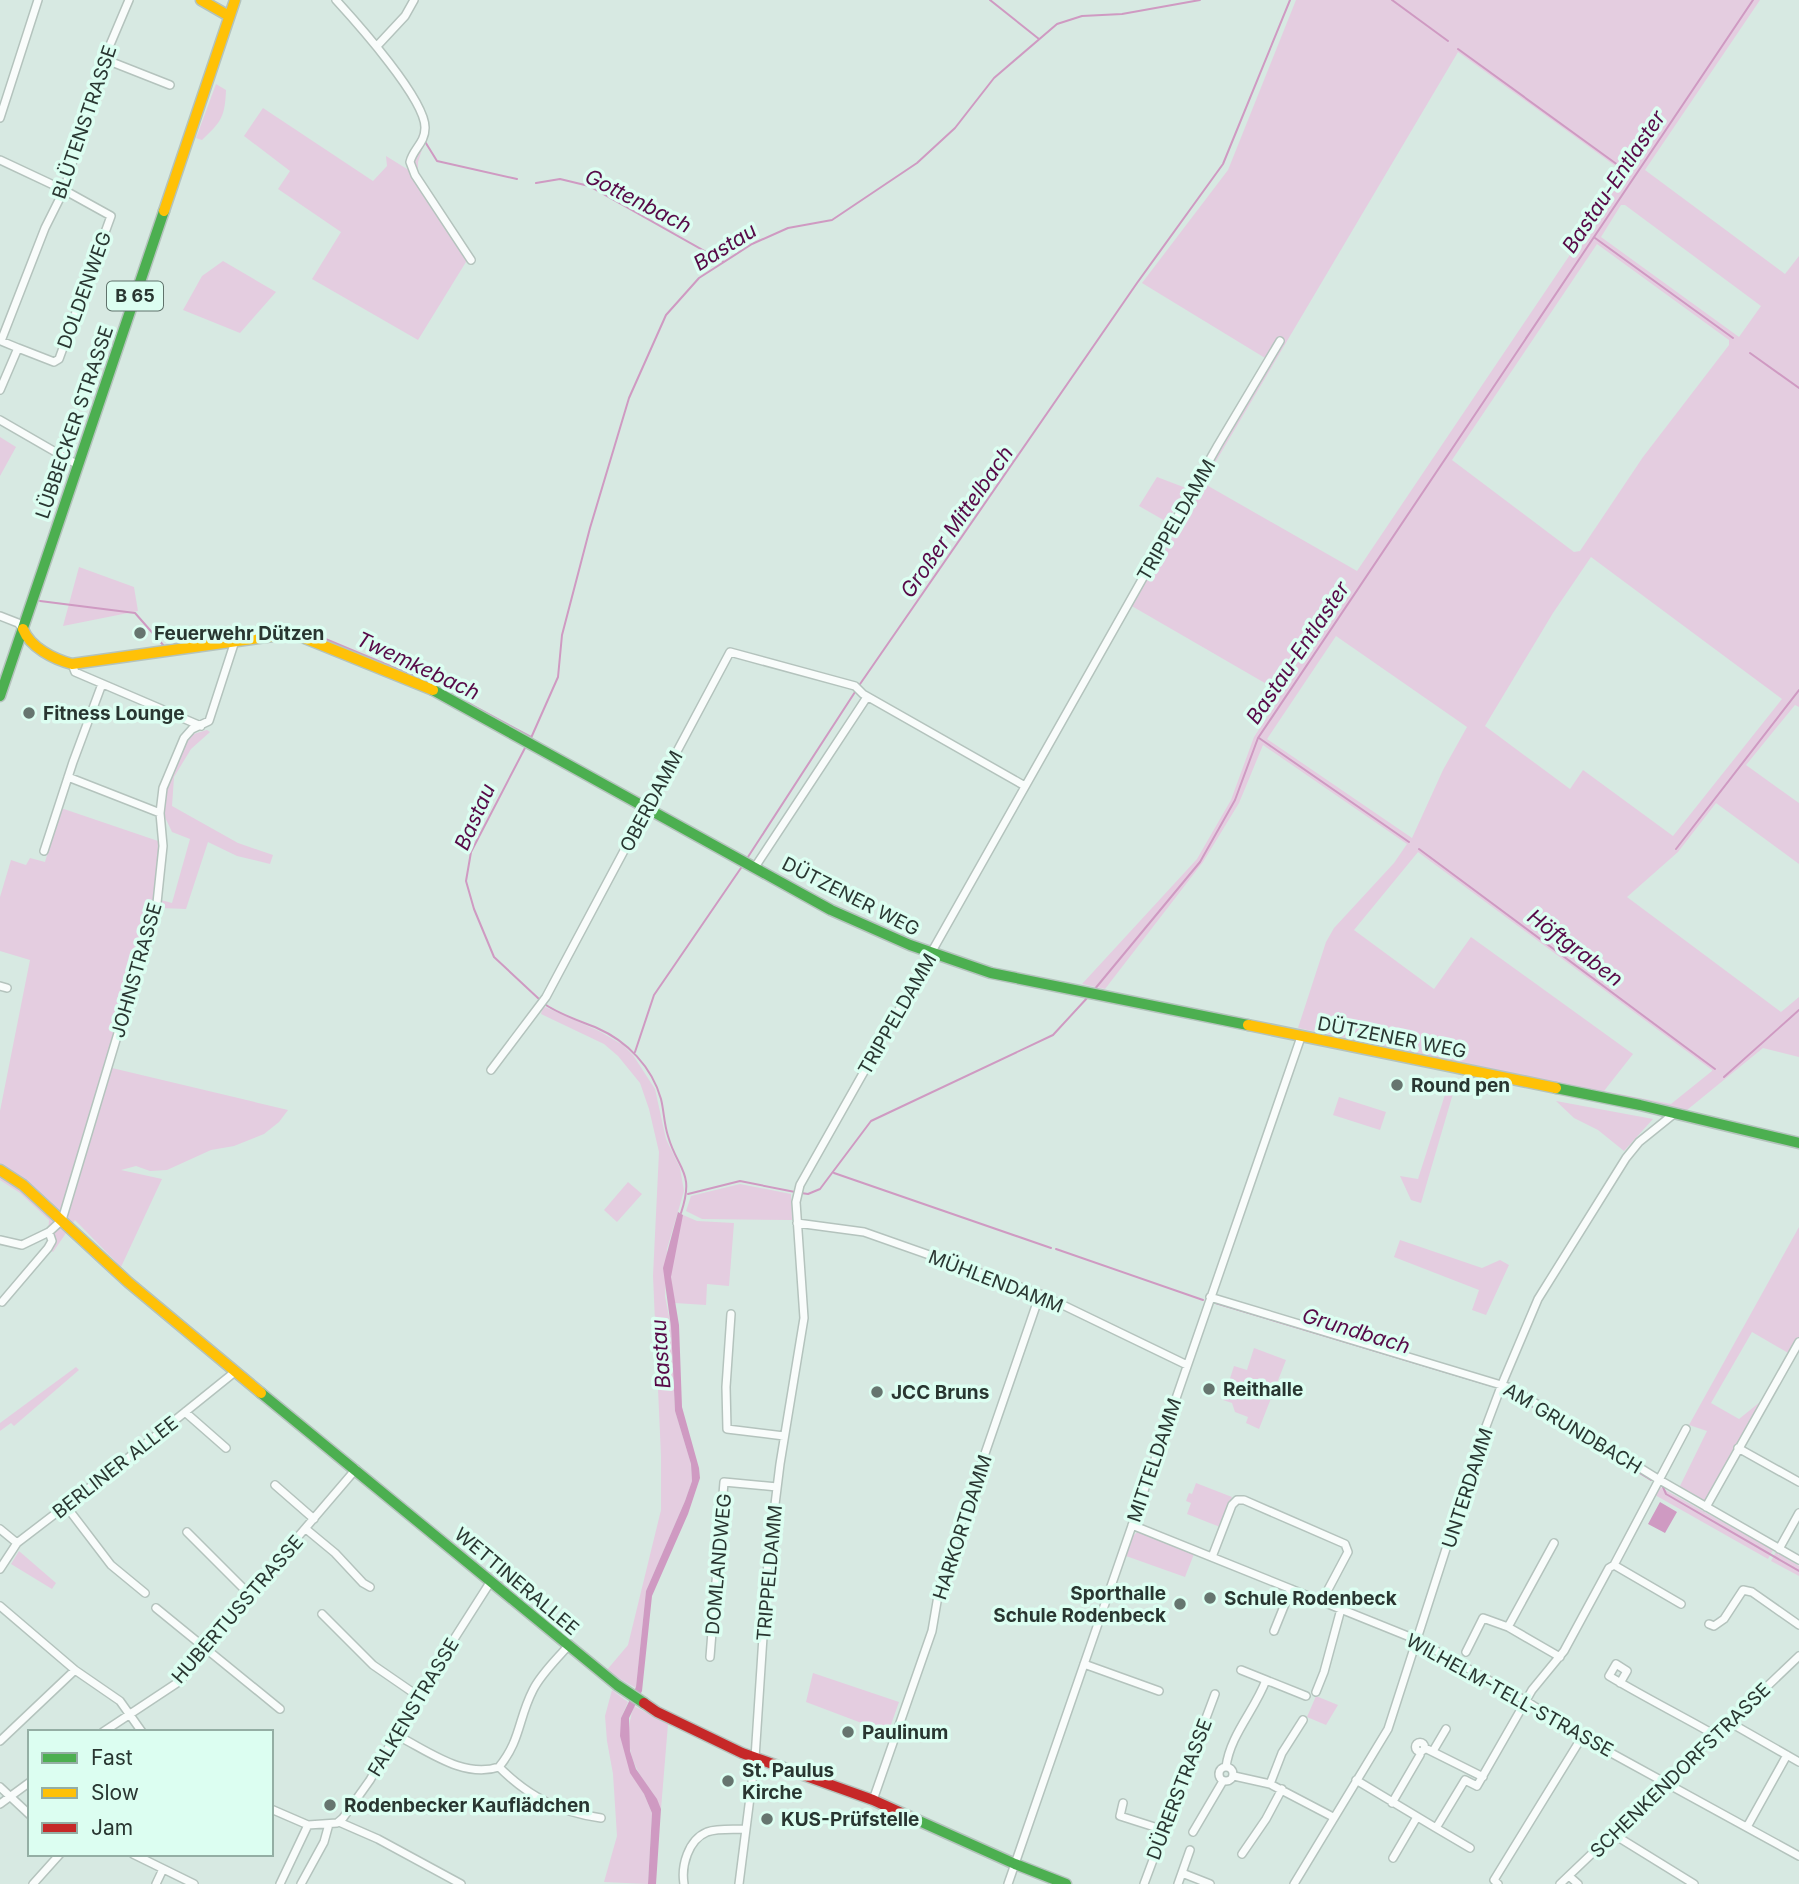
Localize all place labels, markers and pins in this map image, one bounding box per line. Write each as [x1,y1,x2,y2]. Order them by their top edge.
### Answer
place label: Feuerwehr Dützen [154,622,324,645]
marker: Feuerwehr Dützen [132,625,148,641]
place label: Fitness Lounge [43,702,185,725]
marker: Fitness Lounge [21,705,37,721]
place label: Round pen [1411,1074,1510,1097]
marker: Round pen [1389,1077,1405,1093]
place label: Reithalle [1223,1378,1303,1401]
place label: JCC Bruns [891,1381,989,1404]
marker: Reithalle [1201,1381,1217,1397]
marker: JCC Bruns [869,1384,885,1400]
place label: Sporthalle Schule Rodenbeck [993,1582,1166,1627]
place label: Schule Rodenbeck [1224,1587,1397,1610]
marker: Schule Rodenbeck [1202,1590,1218,1606]
marker: Sporthalle Schule Rodenbeck [1172,1596,1188,1612]
place label: Paulinum [862,1721,948,1744]
marker: Paulinum [840,1724,856,1740]
place label: St. Paulus Kirche [742,1759,834,1804]
marker: St. Paulus Kirche [720,1773,736,1789]
place label: Rodenbecker Kauflädchen [344,1794,590,1817]
marker: Rodenbecker Kauflädchen [322,1797,338,1813]
place label: KUS-Prüfstelle [781,1808,919,1831]
marker: KUS-Prüfstelle [759,1811,775,1827]

